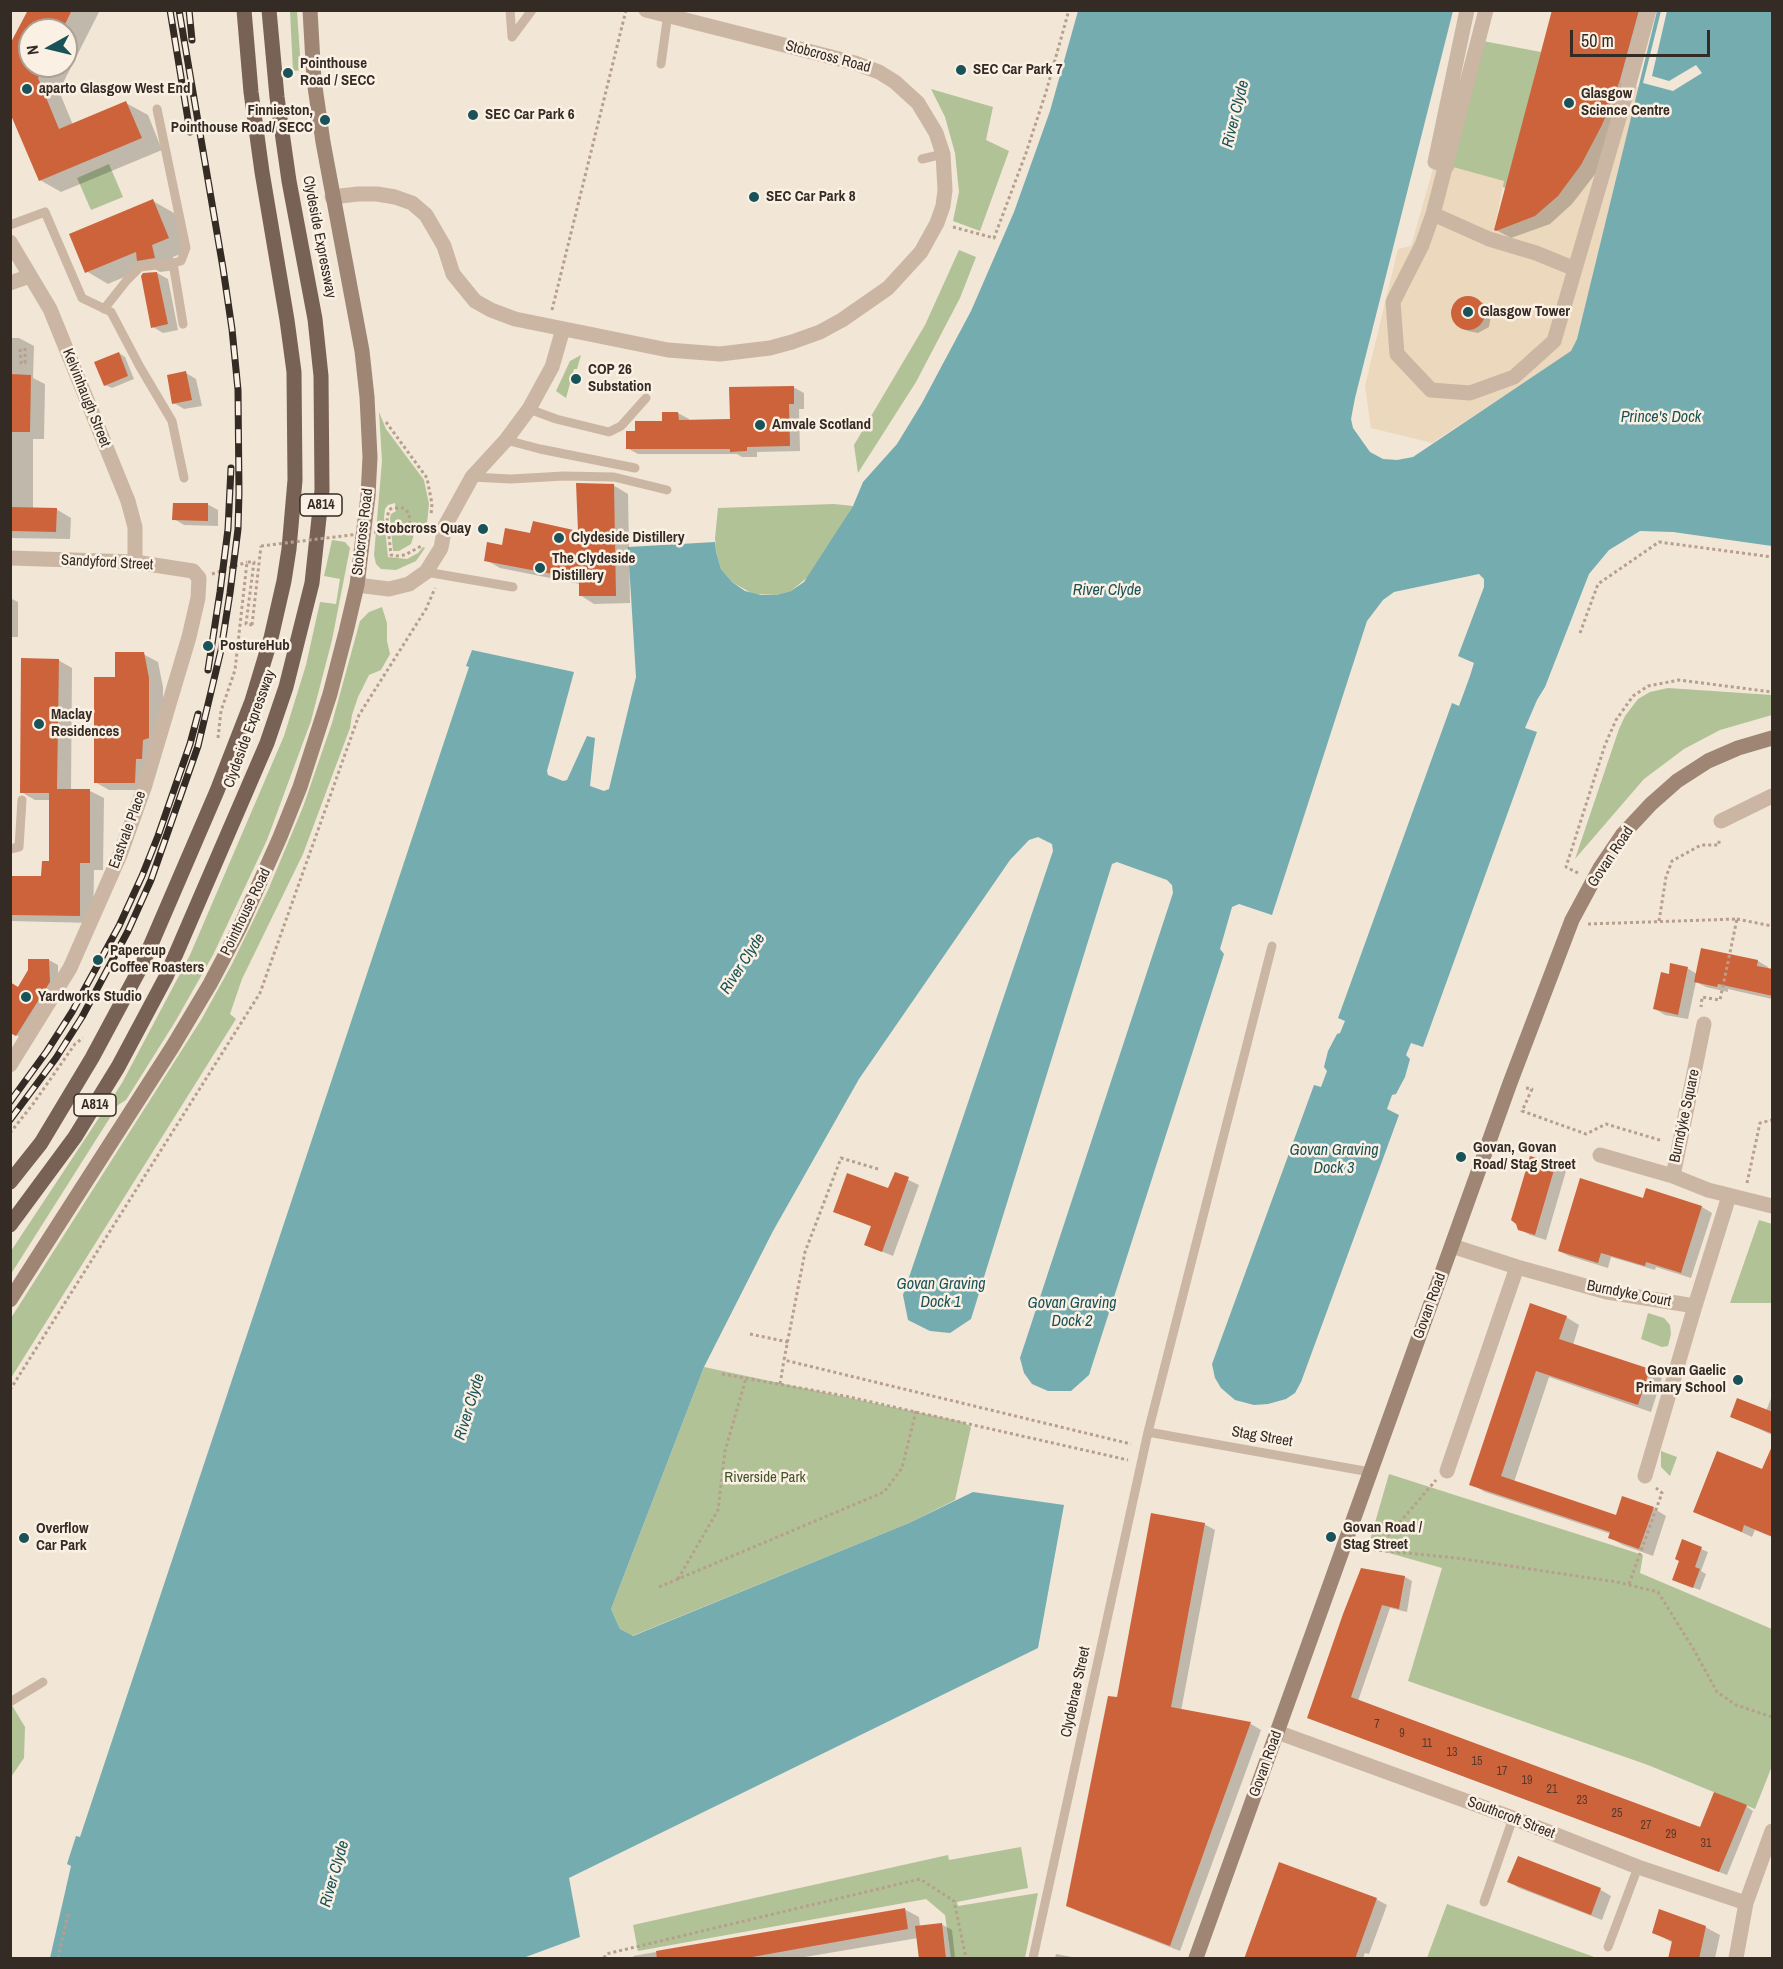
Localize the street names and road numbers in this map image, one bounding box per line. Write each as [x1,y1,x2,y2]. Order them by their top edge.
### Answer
street label: Stobcross Road [783,37,873,77]
street label: Clydeside Expressway [298,174,340,300]
street label: Kelvinhaugh Street [58,346,114,450]
street label: Stobcross Road [349,487,377,577]
road number: A814 [300,494,342,516]
street label: Sandyford Street [60,552,154,574]
street label: Clydeside Expressway [220,667,280,791]
street label: Eastvale Place [106,789,150,871]
street label: Govan Road [1584,823,1638,891]
street label: Pointhouse Road [217,865,275,959]
street label: Burndyke Square [1666,1068,1704,1164]
road number: A814 [74,1094,116,1116]
street label: Govan Road [1410,1270,1450,1342]
street label: Burndyke Court [1585,1277,1673,1311]
street label: Stag Street [1230,1423,1294,1451]
street label: Clydebrae Street [1058,1645,1094,1739]
street label: Govan Road [1246,1728,1286,1800]
street label: Southcroft Street [1465,1793,1557,1843]

